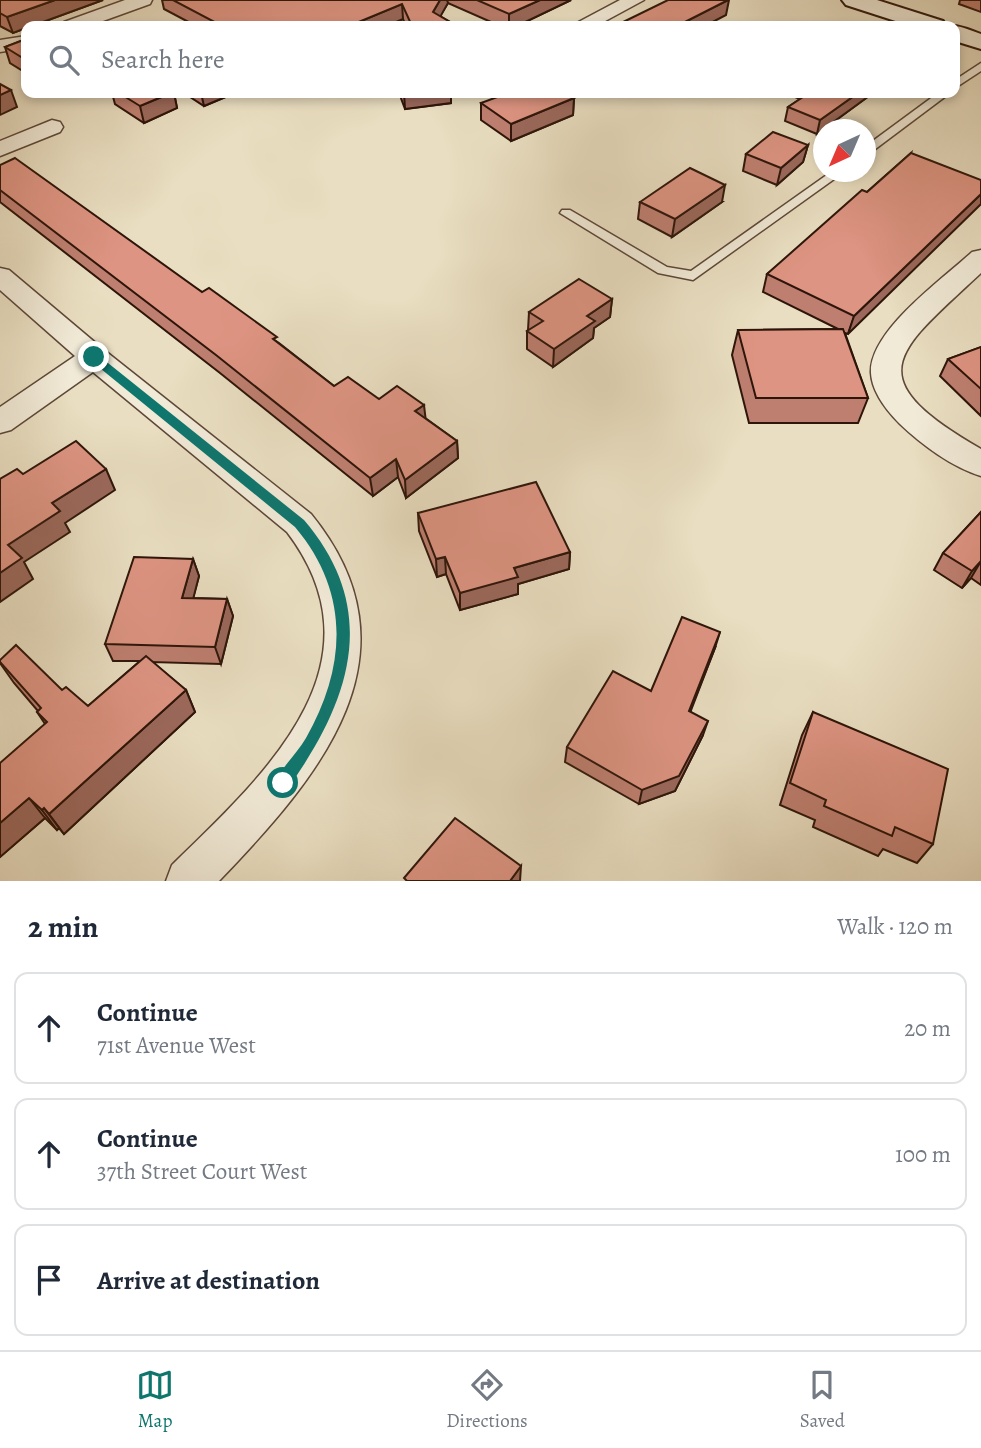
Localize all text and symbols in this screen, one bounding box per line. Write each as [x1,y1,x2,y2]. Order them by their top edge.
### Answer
search box [21,21,960,98]
icon: search [45,41,83,79]
text: Search here [101,42,225,77]
north arrow [813,119,876,182]
route end [78,341,109,372]
route start [267,767,298,798]
text: 2 min [28,907,98,947]
text: Walk · 120 m [837,911,953,942]
text: Continue [97,995,198,1030]
icon: ahead [30,1009,68,1047]
text: 20 m [904,1013,951,1044]
text: 71st Avenue West [97,1030,256,1061]
text: Continue [97,1121,198,1156]
icon: ahead [30,1135,68,1173]
text: 100 m [895,1139,951,1170]
text: 37th Street Court West [97,1156,307,1187]
icon: arrive [30,1261,68,1299]
text: Arrive at destination [97,1263,320,1298]
tab: Map [136,1366,174,1434]
tab: Directions [446,1366,528,1434]
tab: Saved [800,1366,845,1434]

